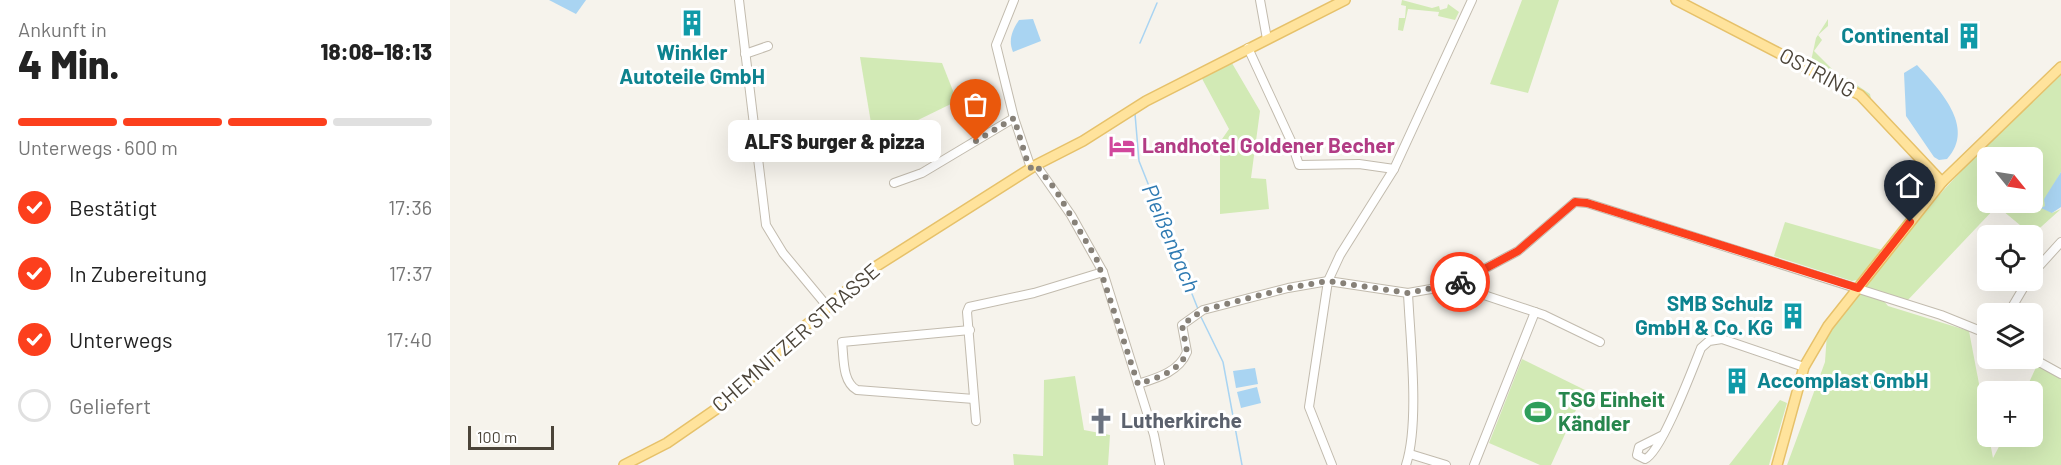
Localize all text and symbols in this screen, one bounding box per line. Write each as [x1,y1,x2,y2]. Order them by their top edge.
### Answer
building icon: Winkler Autoteile GmbH [677,8,707,38]
text: Ankunft in [18,17,107,41]
building icon: Continental [1954,21,1984,51]
place label: Continental [1841,22,1949,47]
text: 18:08–18:13 [321,38,432,64]
place label: Winkler Autoteile GmbH [619,39,765,88]
text: 4 Min. [18,40,120,87]
street label: OSTRING [1776,41,1860,102]
pin [950,79,1001,141]
icon: bag [959,88,992,121]
callout: ALFS burger & pizza [727,120,940,162]
text: ALFS burger & pizza [744,129,925,153]
hotel icon: Landhotel Goldener Becher [1107,131,1137,161]
place label: Landhotel Goldener Becher [1142,132,1395,157]
text: Unterwegs · 600 m [18,135,178,159]
north arrow [1977,147,2043,213]
map controls [1977,147,2043,447]
pin [1884,160,1935,222]
icon: home [1893,169,1926,202]
water label: Pleißenbach [1137,180,1206,296]
icon: check [18,191,51,224]
text: Bestätigt [69,194,158,220]
text: 17:36 [388,195,432,219]
button: locate [1977,225,2043,291]
courier [1430,252,1490,312]
icon: check [18,257,51,290]
street label: CHEMNITZER STRASSE [706,257,884,416]
text: In Zubereitung [69,260,207,286]
text: 17:37 [389,261,432,285]
icon: bike [1444,266,1477,299]
place label: SMB Schulz GmbH & Co. KG [1635,290,1773,339]
building icon: SMB Schulz GmbH & Co. KG [1778,301,1808,331]
button: layers [1977,303,2043,369]
icon: check [18,323,51,356]
text: Unterwegs [69,326,173,352]
text: 17:40 [386,327,432,351]
building icon: Accomplast GmbH [1722,366,1752,396]
place label: Accomplast GmbH [1757,367,1929,392]
button: + [1977,381,2043,447]
place label: TSG Einheit Kändler [1558,386,1665,435]
text: Geliefert [69,392,151,418]
sports icon: TSG Einheit Kändler [1523,397,1553,427]
church icon: Lutherkirche [1086,406,1116,436]
place label: Lutherkirche [1121,407,1242,432]
scale bar [468,423,554,450]
text: 100 m [477,427,517,446]

